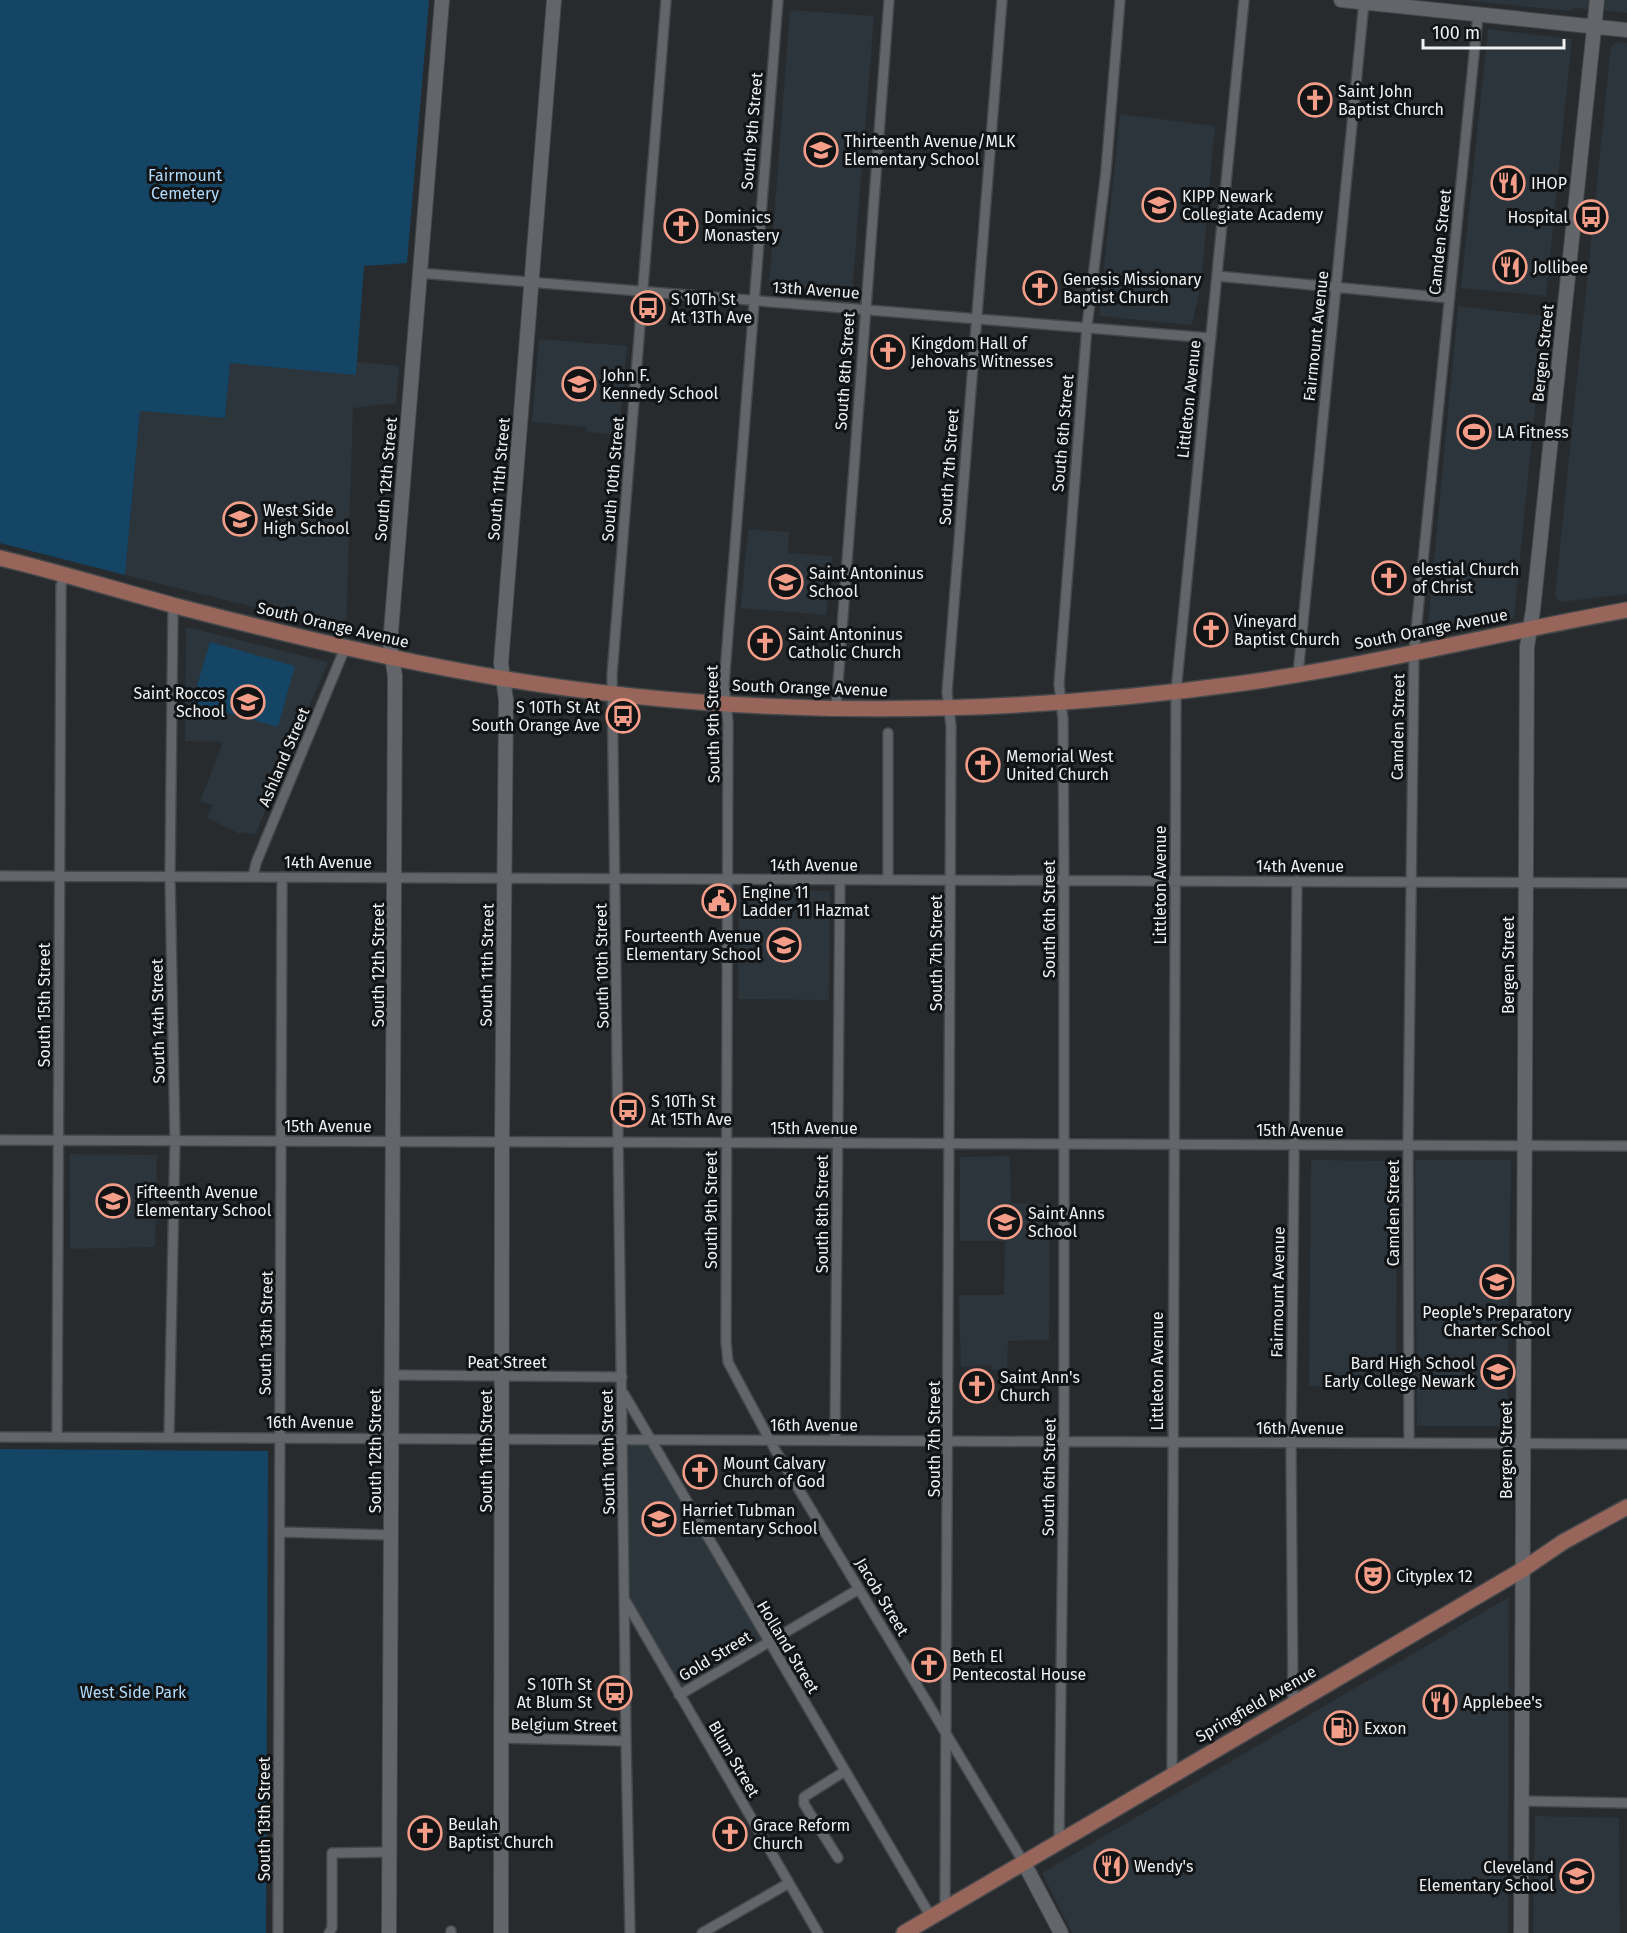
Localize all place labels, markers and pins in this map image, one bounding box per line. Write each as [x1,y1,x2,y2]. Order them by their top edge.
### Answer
church icon: Saint John Baptist Church [1297,82,1333,118]
place label: Saint John Baptist Church [1338,82,1444,119]
school or university icon: Thirteenth Avenue/MLK Elementary School [803,132,839,168]
place label: Thirteenth Avenue/MLK Elementary School [844,132,1016,169]
restaurant icon: IHOP [1490,165,1526,201]
place label: IHOP [1531,174,1567,193]
school or university icon: KIPP Newark Collegiate Academy [1141,187,1177,223]
place label: KIPP Newark Collegiate Academy [1182,187,1323,224]
bus stop icon: Hospital [1573,199,1609,235]
church icon: Dominics Monastery [663,208,699,244]
place label: Dominics Monastery [704,208,780,245]
place label: Hospital [1507,208,1568,227]
restaurant icon: Jollibee [1492,249,1528,285]
place label: Jollibee [1533,258,1588,277]
church icon: Genesis Missionary Baptist Church [1022,270,1058,306]
place label: Genesis Missionary Baptist Church [1063,270,1201,307]
bus stop icon: S 10Th St At 13Th Ave [630,290,666,326]
place label: S 10Th St At 13Th Ave [671,290,752,327]
church icon: Kingdom Hall of Jehovahs Witnesses [870,334,906,370]
place label: Kingdom Hall of Jehovahs Witnesses [911,334,1053,371]
school or university icon: John F. Kennedy School [561,366,597,402]
place label: John F. Kennedy School [602,366,719,403]
sports icon: LA Fitness [1456,414,1492,450]
place label: LA Fitness [1497,423,1569,442]
school or university icon: West Side High School [222,501,258,537]
place label: West Side High School [263,501,350,538]
church icon: elestial Church of Christ [1371,560,1407,596]
place label: elestial Church of Christ [1412,560,1520,597]
school or university icon: Saint Antoninus School [768,564,804,600]
place label: Saint Antoninus School [809,564,924,601]
church icon: Vineyard Baptist Church [1193,612,1229,648]
place label: Vineyard Baptist Church [1234,612,1340,649]
church icon: Saint Antoninus Catholic Church [747,625,783,661]
place label: Saint Antoninus Catholic Church [788,625,903,662]
place label: Saint Roccos School [133,684,225,721]
school or university icon: Saint Roccos School [230,684,266,720]
place label: S 10Th St At South Orange Ave [472,698,600,735]
bus stop icon: S 10Th St At South Orange Ave [605,698,641,734]
church icon: Memorial West United Church [965,747,1001,783]
place label: Memorial West United Church [1006,747,1114,784]
public building icon: Engine 11 Ladder 11 Hazmat [701,883,737,919]
place label: Engine 11 Ladder 11 Hazmat [742,883,870,920]
place label: Fourteenth Avenue Elementary School [624,927,761,964]
school or university icon: Fourteenth Avenue Elementary School [766,927,802,963]
bus stop icon: S 10Th St At 15Th Ave [610,1092,646,1128]
place label: S 10Th St At 15Th Ave [651,1092,732,1129]
school or university icon: Fifteenth Avenue Elementary School [95,1183,131,1219]
place label: Fifteenth Avenue Elementary School [136,1183,272,1220]
school or university icon: Saint Anns School [987,1204,1023,1240]
place label: Saint Anns School [1028,1204,1105,1241]
school or university icon: People's Preparatory Charter School [1479,1264,1515,1300]
place label: People's Preparatory Charter School [1422,1303,1572,1340]
place label: Bard High School Early College Newark [1324,1354,1476,1391]
school or university icon: Bard High School Early College Newark [1480,1354,1516,1390]
church icon: Saint Ann's Church [959,1368,995,1404]
place label: Saint Ann's Church [1000,1368,1080,1405]
church icon: Mount Calvary Church of God [682,1454,718,1490]
place label: Mount Calvary Church of God [723,1454,826,1491]
school or university icon: Harriet Tubman Elementary School [641,1501,677,1537]
place label: Harriet Tubman Elementary School [682,1501,818,1538]
theatre icon: Cityplex 12 [1355,1558,1391,1594]
place label: Cityplex 12 [1396,1567,1473,1586]
church icon: Beth El Pentecostal House [911,1647,947,1683]
place label: Beth El Pentecostal House [952,1647,1086,1684]
place label: S 10Th St At Blum St [517,1675,592,1712]
bus stop icon: S 10Th St At Blum St [597,1675,633,1711]
restaurant icon: Applebee's [1422,1684,1458,1720]
place label: Applebee's [1463,1693,1542,1712]
fuel station icon: Exxon [1323,1710,1359,1746]
place label: Exxon [1364,1719,1407,1738]
church icon: Beulah Baptist Church [407,1815,443,1851]
place label: Beulah Baptist Church [448,1815,554,1852]
church icon: Grace Reform Church [712,1816,748,1852]
place label: Grace Reform Church [753,1816,850,1853]
restaurant icon: Wendy's [1093,1848,1129,1884]
place label: Wendy's [1134,1857,1193,1876]
place label: Cleveland Elementary School [1419,1858,1554,1895]
school or university icon: Cleveland Elementary School [1559,1858,1595,1894]

